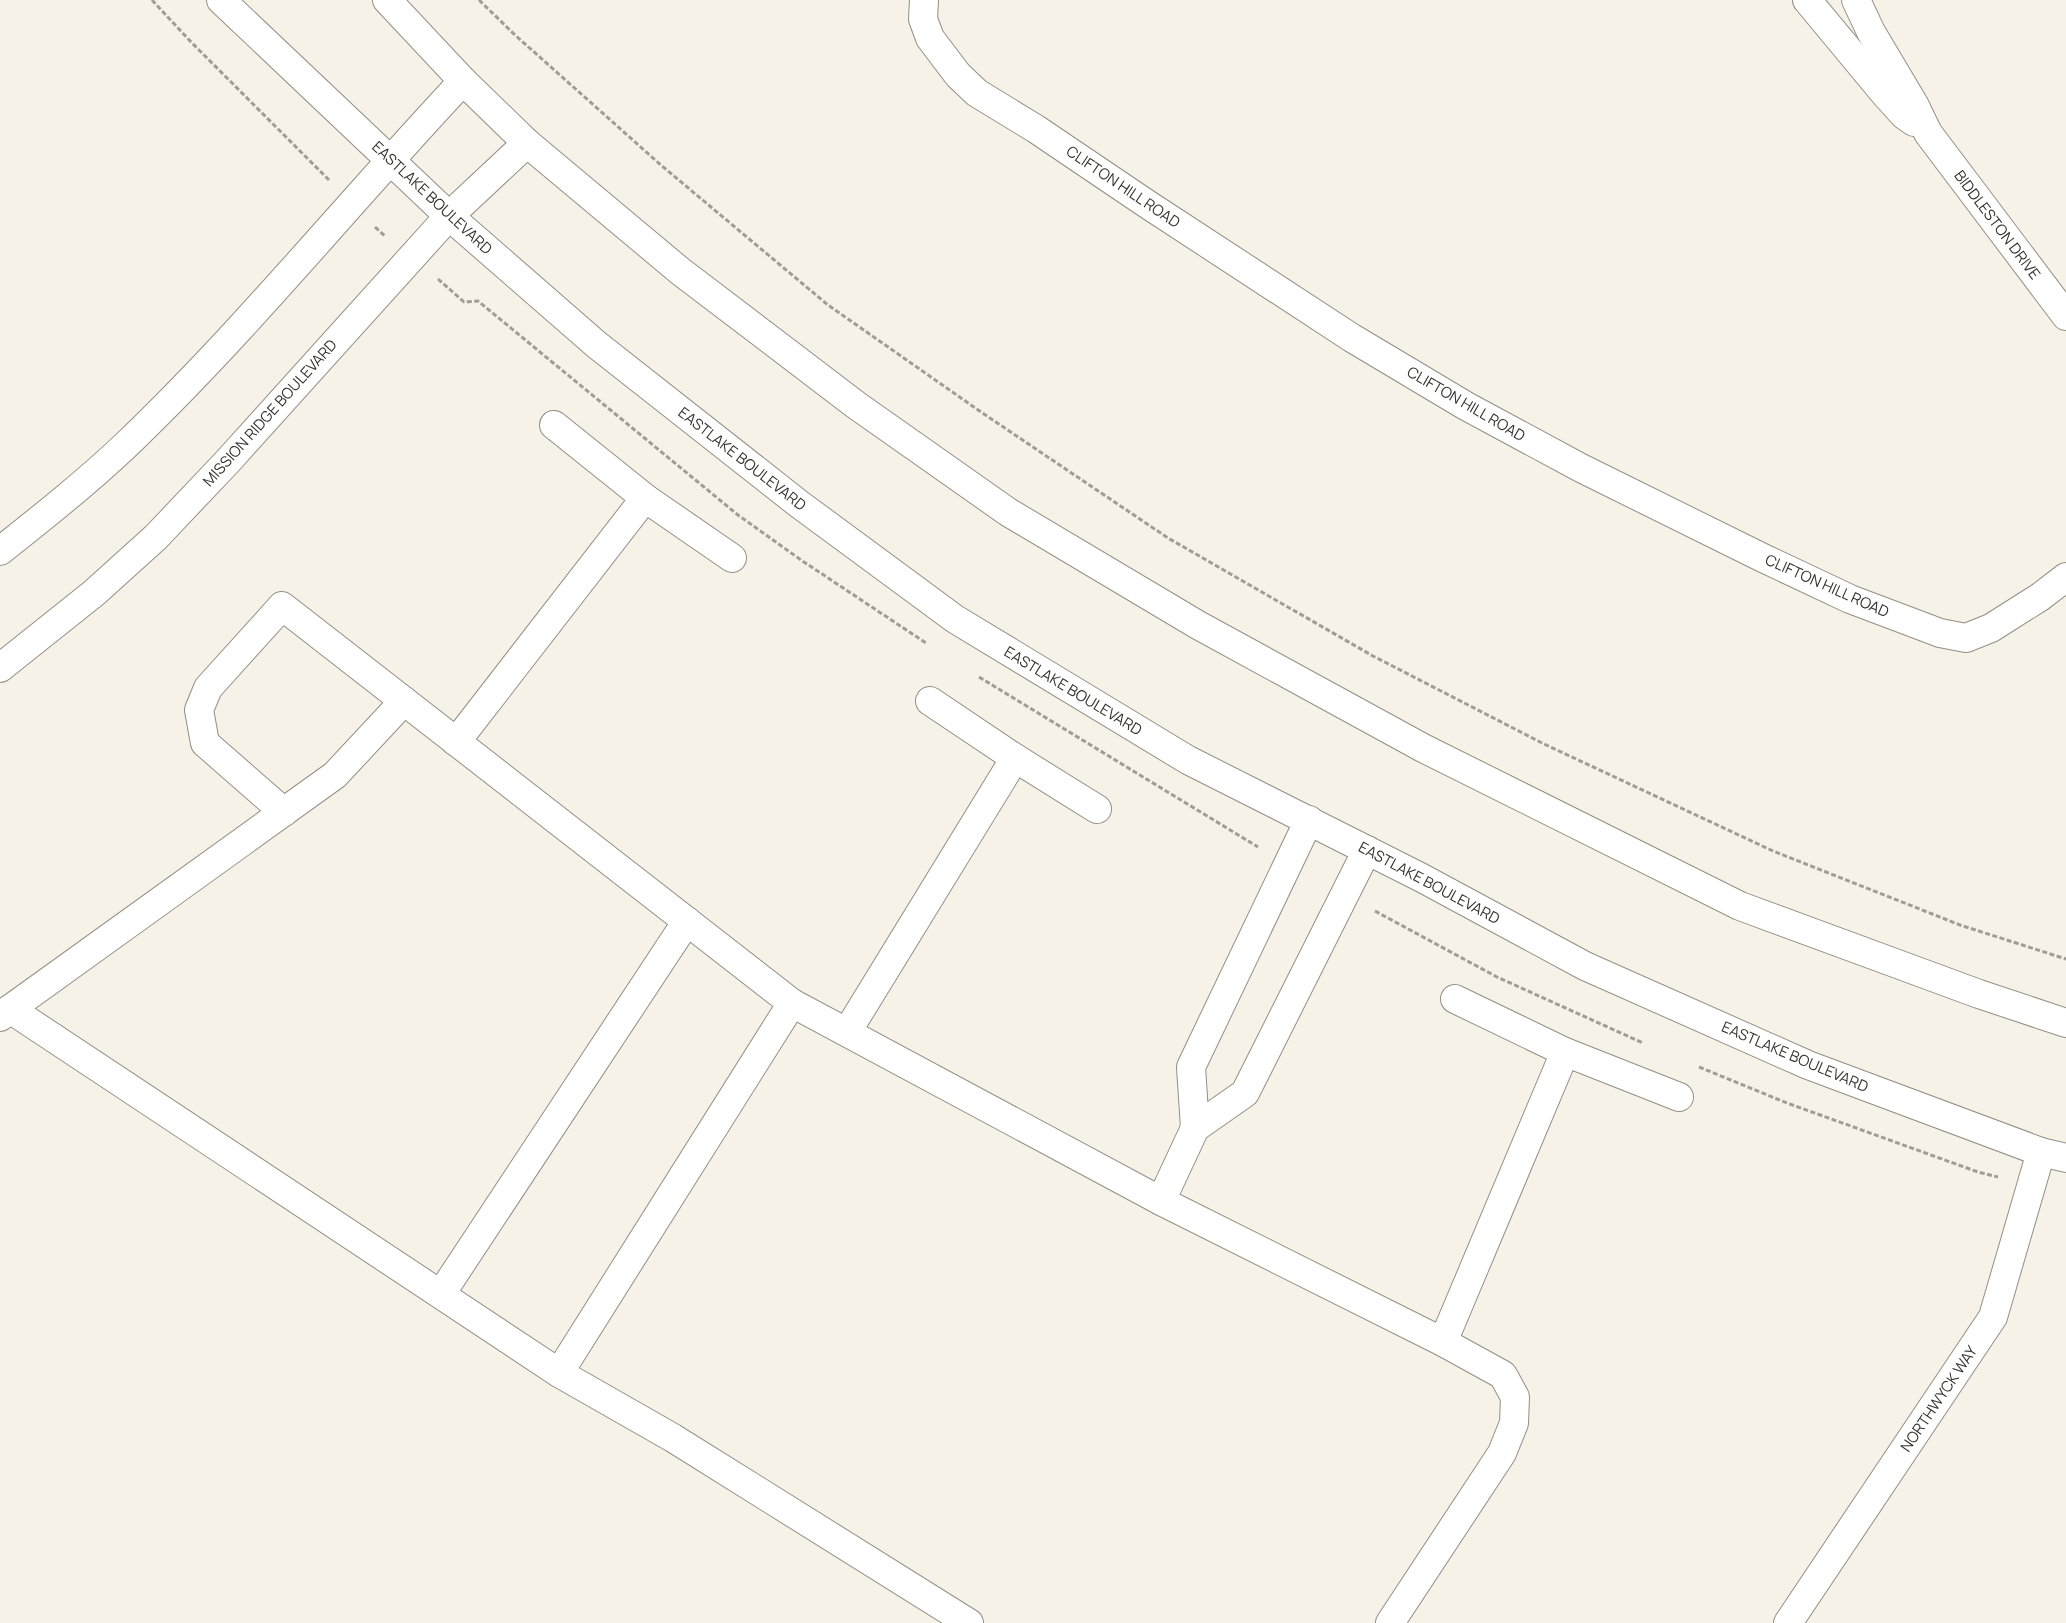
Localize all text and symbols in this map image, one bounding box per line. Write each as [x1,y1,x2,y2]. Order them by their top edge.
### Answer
street label: EASTLAKE BOULEVARD [368,136,497,259]
street label: CLIFTON HILL ROAD [1062,141,1184,233]
street label: BIDDLESTON DRIVE [1949,166,2045,284]
street label: MISSION RIDGE BOULEVARD [198,335,341,491]
street label: CLIFTON HILL ROAD [1403,361,1529,446]
street label: EASTLAKE BOULEVARD [674,402,811,515]
street label: CLIFTON HILL ROAD [1762,549,1892,622]
street label: EASTLAKE BOULEVARD [1000,641,1146,740]
street label: EASTLAKE BOULEVARD [1355,836,1504,929]
street label: EASTLAKE BOULEVARD [1719,1016,1872,1097]
street label: NORTHWYCK WAY [1895,1341,1982,1456]

